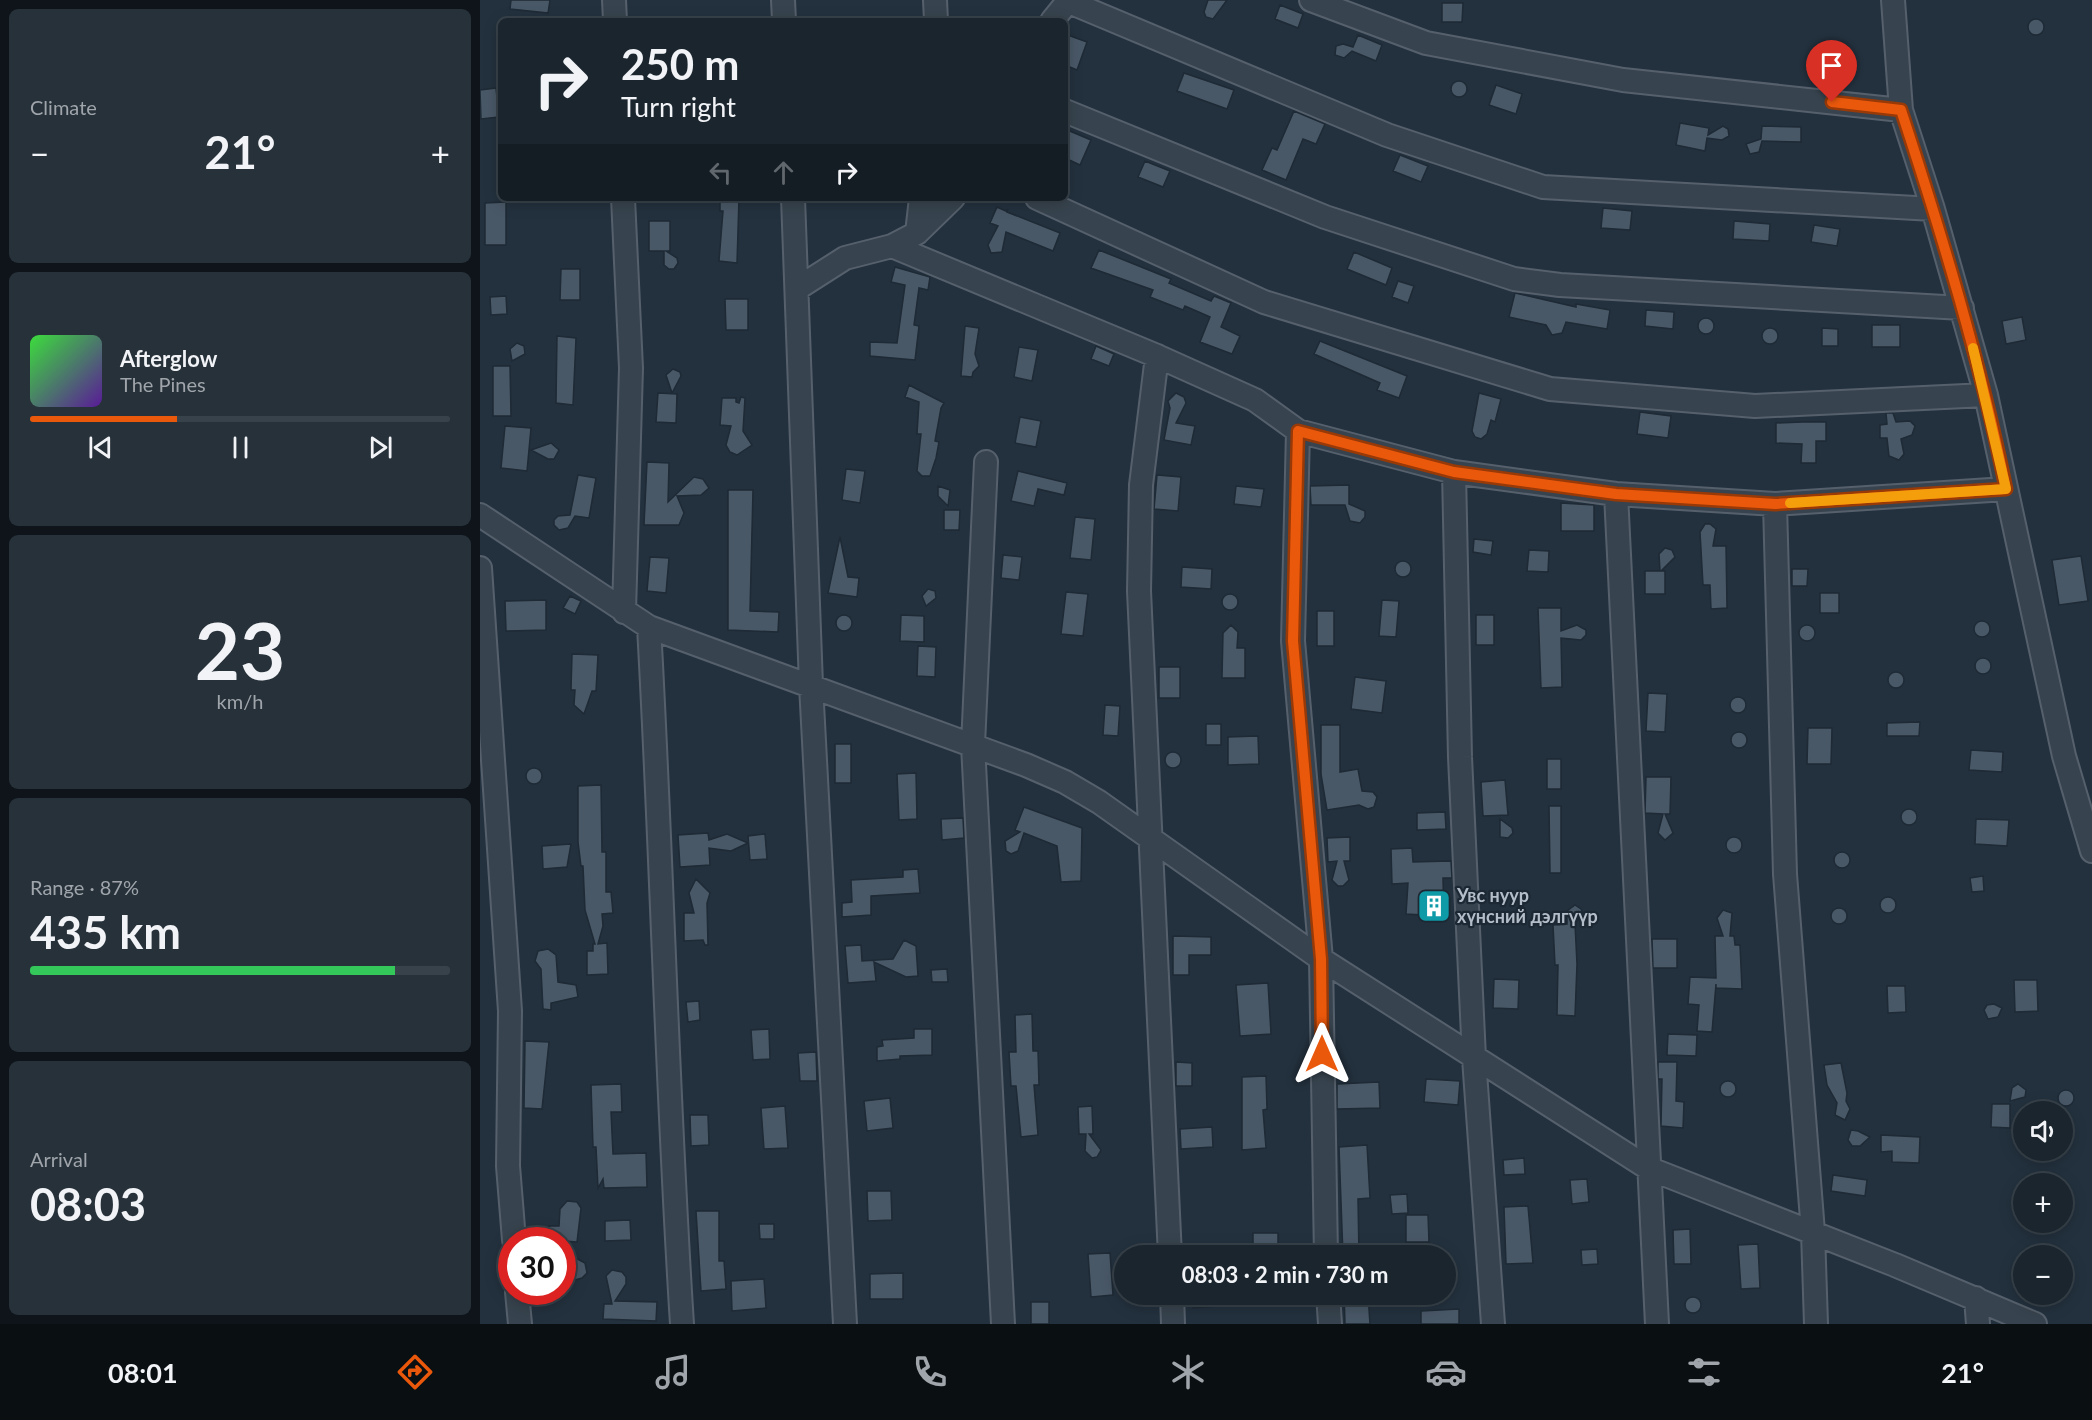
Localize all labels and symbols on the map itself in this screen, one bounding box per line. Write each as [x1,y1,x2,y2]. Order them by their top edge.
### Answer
pin [1806,40,1857,102]
place label: Увс нуур хүнсний дэлгүүр [1456,884,1598,927]
building icon: Увс нуур хүнсний дэлгүүр [1416,888,1452,924]
position arrow [1290,1022,1354,1086]
speed limit sign: 30 [498,1227,576,1305]

